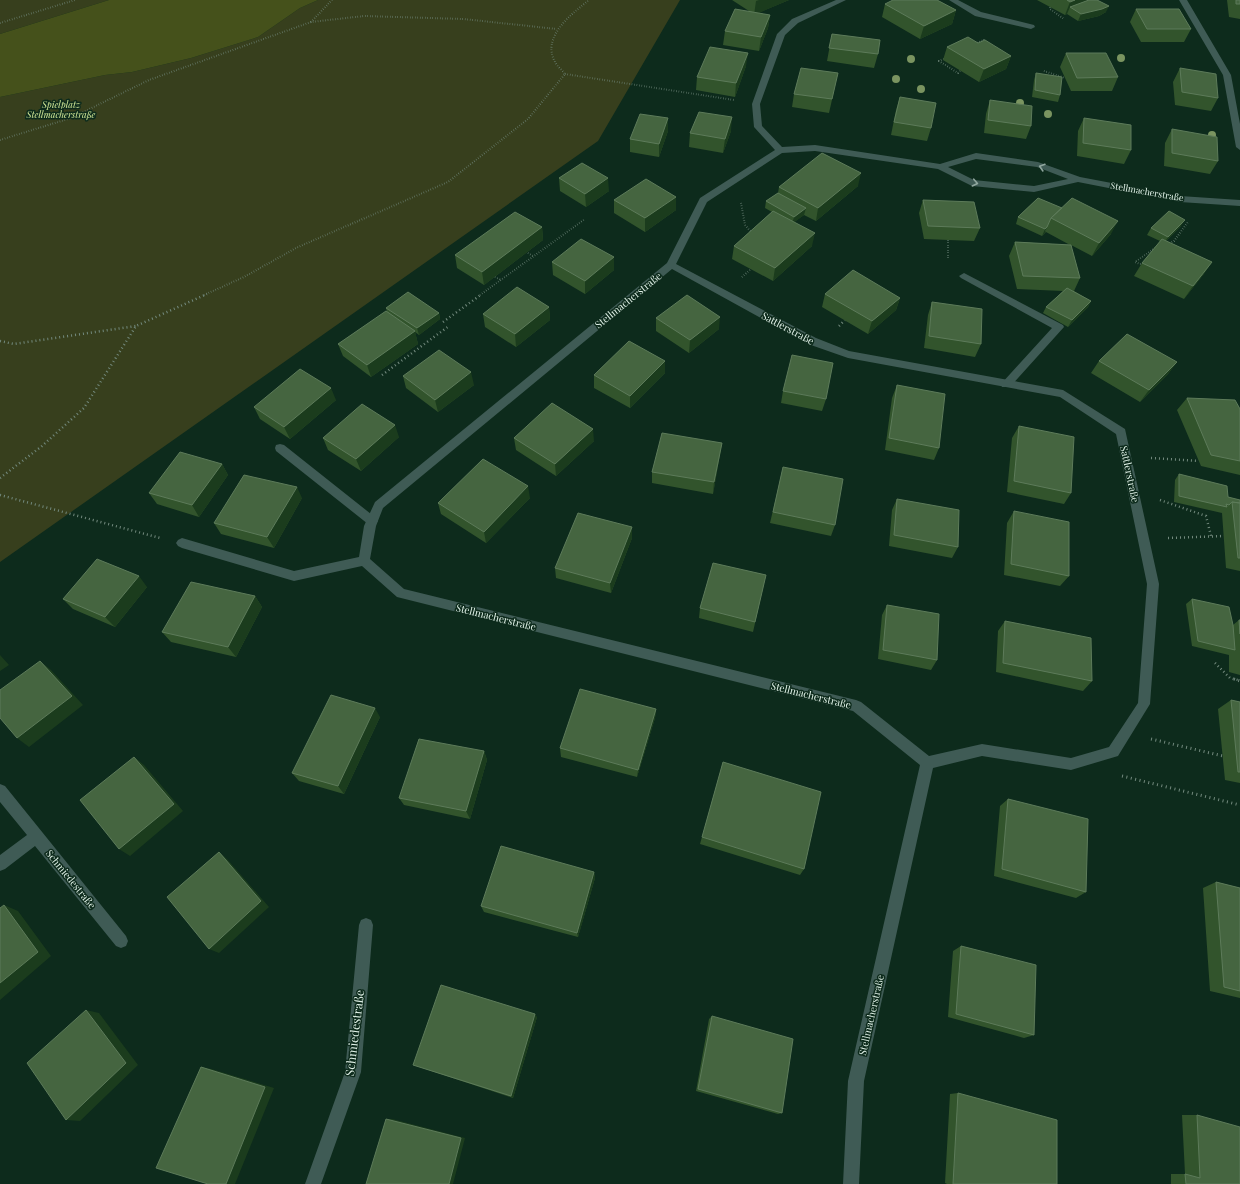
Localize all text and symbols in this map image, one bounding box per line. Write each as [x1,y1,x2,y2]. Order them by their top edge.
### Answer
park label: Spielplatz Stellmacherstraße [26,98,96,121]
one-way arrow [1038,163,1045,171]
one-way arrow [972,178,979,186]
street label: Stellmacherstraße [1110,179,1185,203]
street label: Stellmacherstraße [592,269,664,331]
street label: Sattlerstraße [759,308,817,348]
street label: Sattlerstraße [1117,444,1143,504]
street label: Stellmacherstraße [454,600,538,634]
street label: Stellmacherstraße [769,678,853,712]
street label: Schmiedestraße [43,847,99,911]
street label: Stellmacherstraße [855,973,887,1057]
street label: Schmiedestraße [341,989,367,1077]

